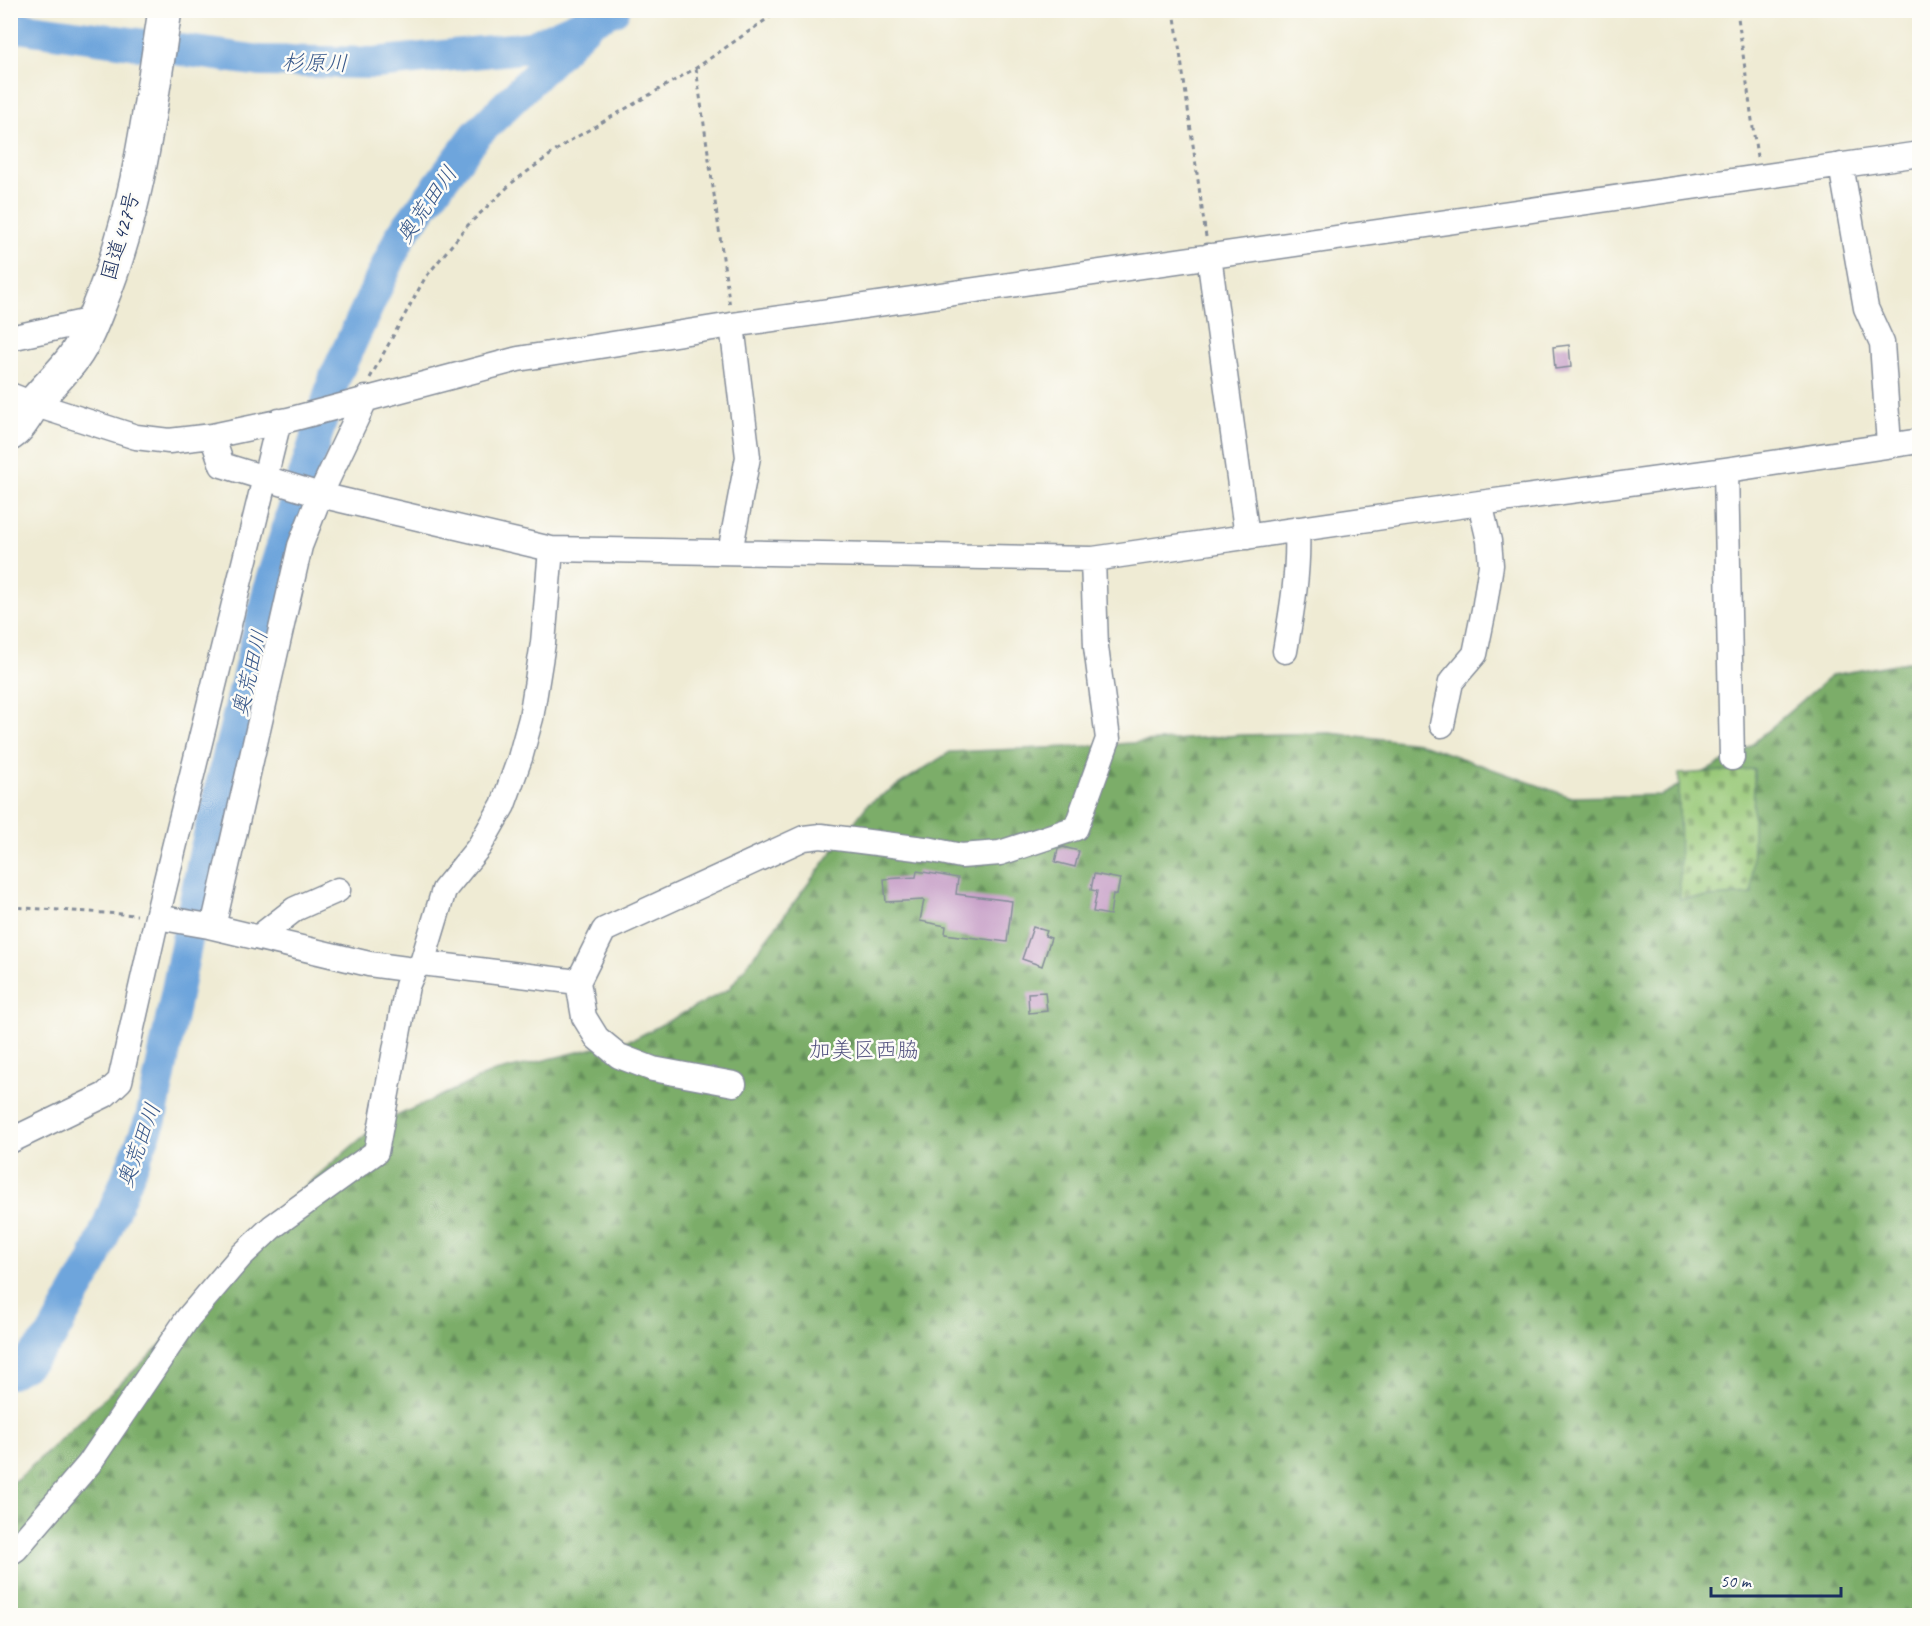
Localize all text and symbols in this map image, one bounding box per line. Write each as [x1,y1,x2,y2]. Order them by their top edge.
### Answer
water label: 杉原川 [282,48,348,78]
water label: 奥荒田川 [390,160,464,249]
street label: 国道427号 [95,189,145,283]
water label: 奥荒田川 [226,627,274,719]
district label: 加美区西脇 [809,1036,919,1064]
water label: 奥荒田川 [111,1099,167,1191]
scale bar [1711,1560,1842,1598]
text: 50 m [1720,1570,1753,1592]

